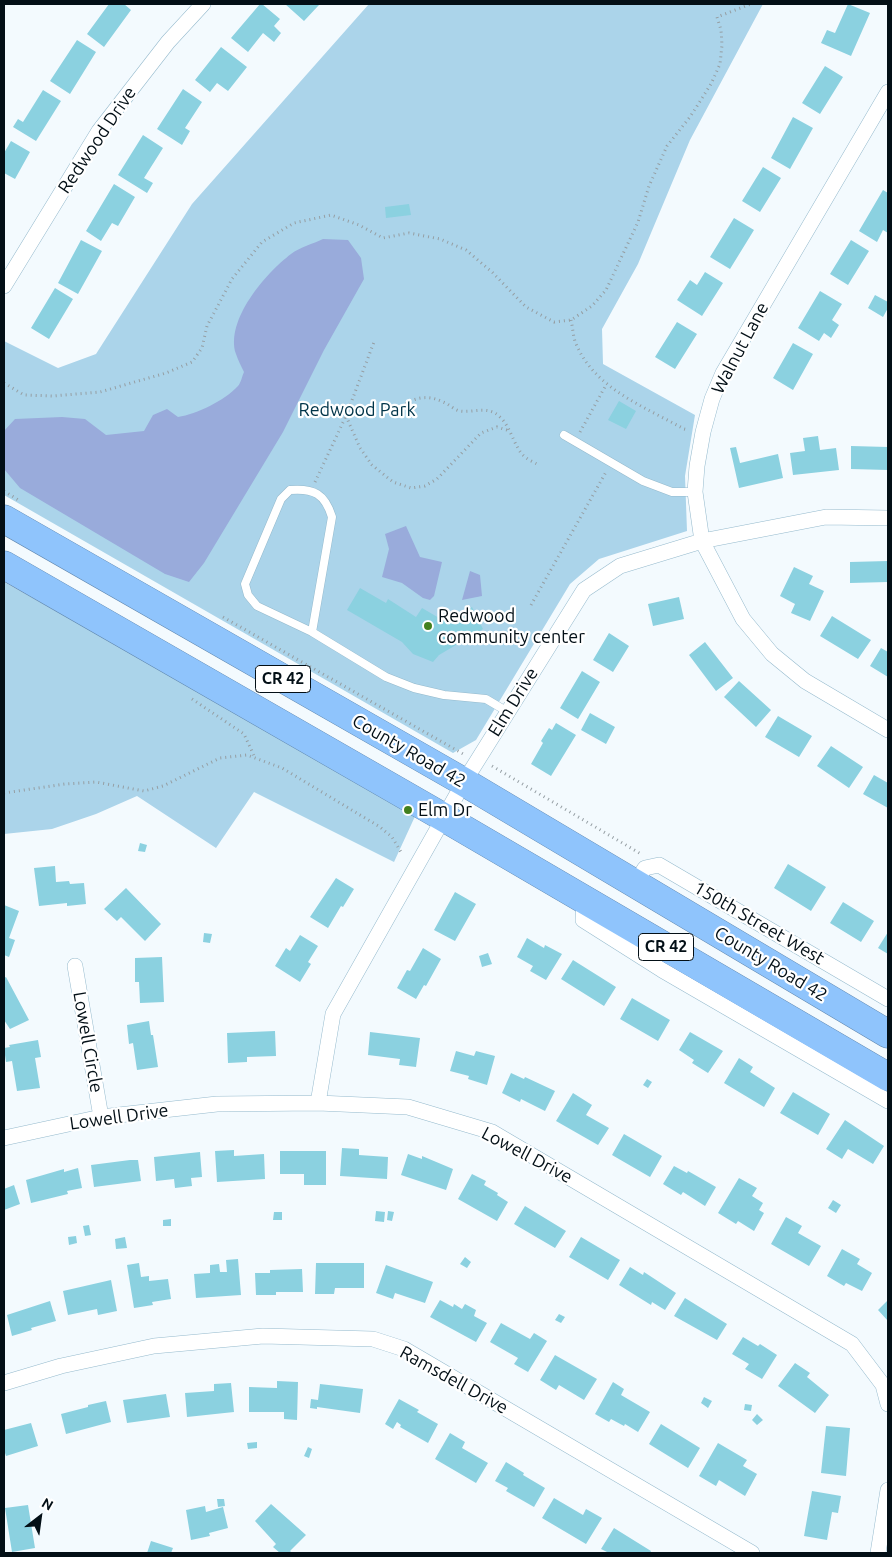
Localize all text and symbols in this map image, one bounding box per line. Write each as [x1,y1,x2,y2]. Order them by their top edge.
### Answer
street label: Redwood Drive [53,83,141,197]
street label: Walnut Lane [707,298,773,398]
park label: Redwood Park [298,399,416,421]
place label: Redwood community center [438,605,585,648]
marker: Redwood community center [422,620,434,632]
street label: Elm Drive [483,664,543,740]
road number: CR 42 [256,666,310,692]
street label: County Road 42 [348,710,470,792]
place label: Elm Dr [418,799,472,821]
marker: Elm Dr [402,804,414,816]
street label: 150th Street West [690,877,828,969]
street label: County Road 42 [711,922,831,1006]
road number: CR 42 [638,934,694,960]
street label: Lowell Circle [68,990,108,1094]
street label: Lowell Drive [68,1099,170,1135]
street label: Lowell Drive [478,1122,576,1188]
street label: Ramsdell Drive [396,1341,512,1419]
north arrow [15,1492,65,1542]
text: N [39,1494,56,1514]

